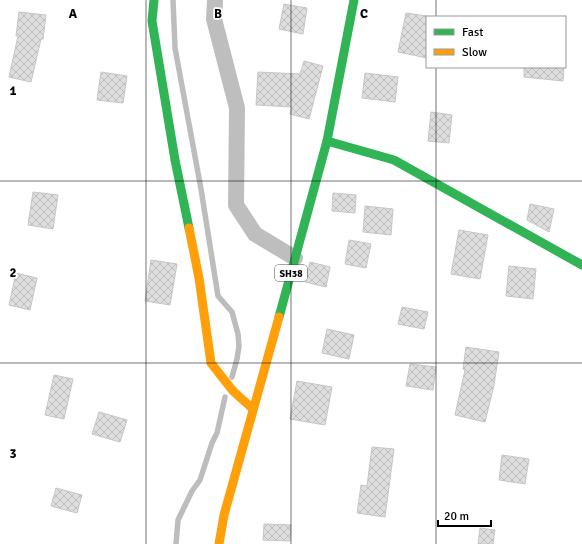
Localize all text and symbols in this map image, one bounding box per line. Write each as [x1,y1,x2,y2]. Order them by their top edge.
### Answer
text: A [69,6,78,22]
text: B [214,6,222,22]
text: C [360,6,368,22]
legend [426,16,566,68]
text: Fast [462,25,483,40]
text: Slow [462,45,487,60]
text: 1 [9,83,17,99]
text: 2 [9,265,17,281]
road number: SH38 [275,265,307,281]
text: 3 [9,446,17,462]
scale bar [438,502,491,528]
text: 20 m [444,509,469,524]

